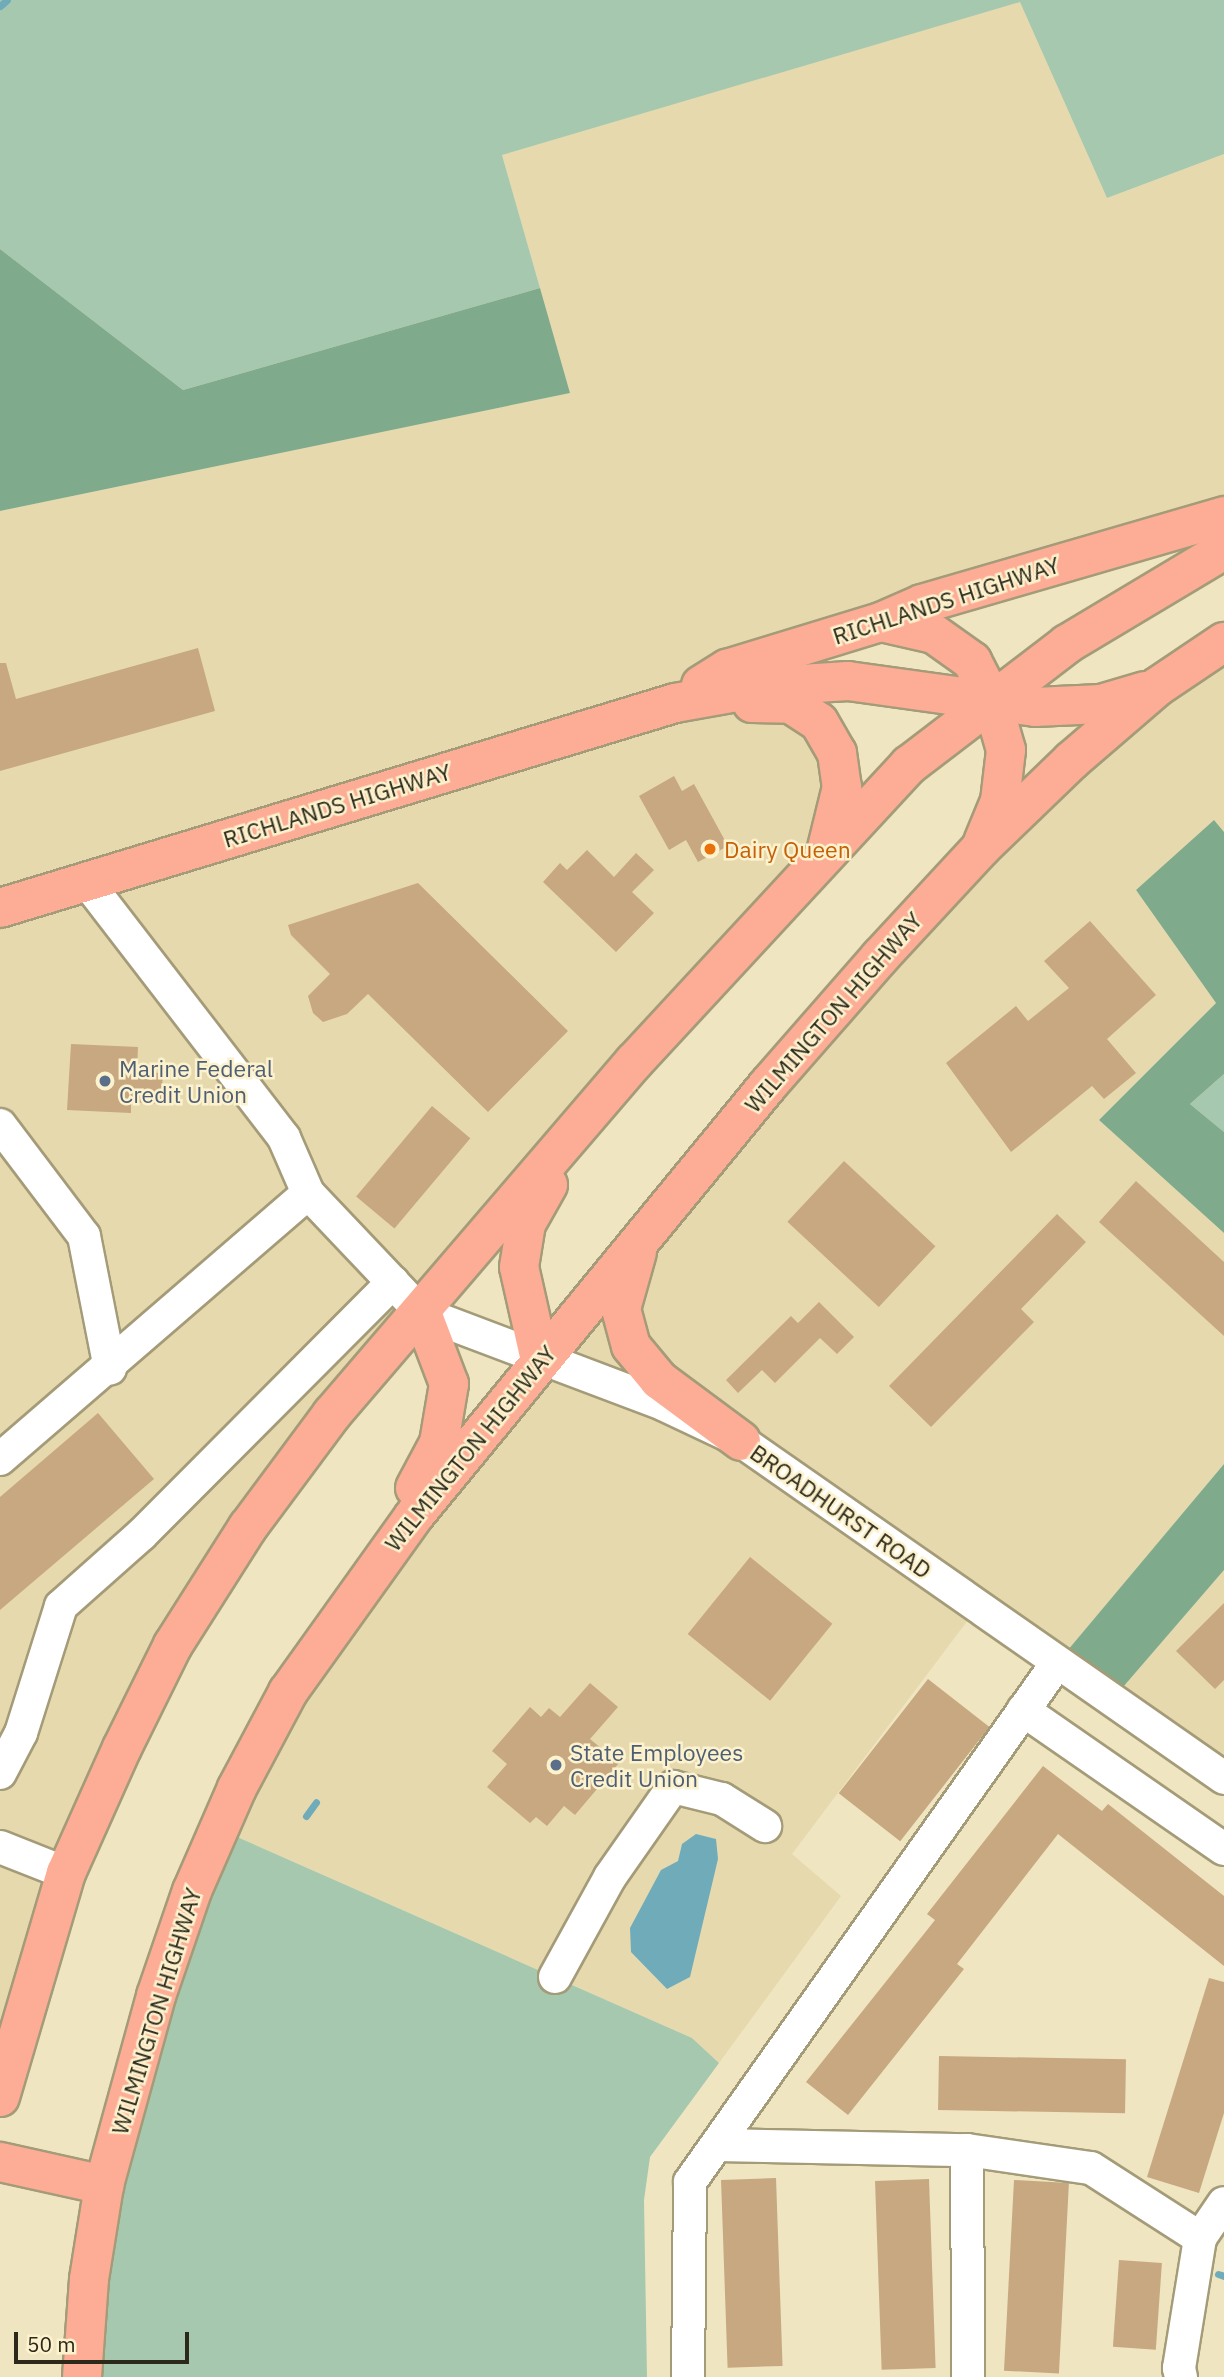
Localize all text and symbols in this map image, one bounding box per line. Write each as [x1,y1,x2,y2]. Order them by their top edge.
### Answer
street label: RICHLANDS HIGHWAY [829,550,1063,650]
street label: RICHLANDS HIGHWAY [220,757,454,853]
place label: Dairy Queen [724,835,851,863]
marker: Dairy Queen [702,841,718,857]
street label: WILMINGTON HIGHWAY [738,906,928,1118]
place label: Marine Federal Credit Union [119,1054,273,1108]
marker: Marine Federal Credit Union [97,1073,113,1089]
street label: WILMINGTON HIGHWAY [379,1340,561,1556]
street label: BROADHURST ROAD [745,1438,937,1584]
place label: State Employees Credit Union [570,1738,743,1792]
marker: State Employees Credit Union [548,1757,564,1773]
street label: WILMINGTON HIGHWAY [105,1884,207,2138]
scale bar [18,2318,192,2362]
text: 50 m [27,2330,76,2358]

